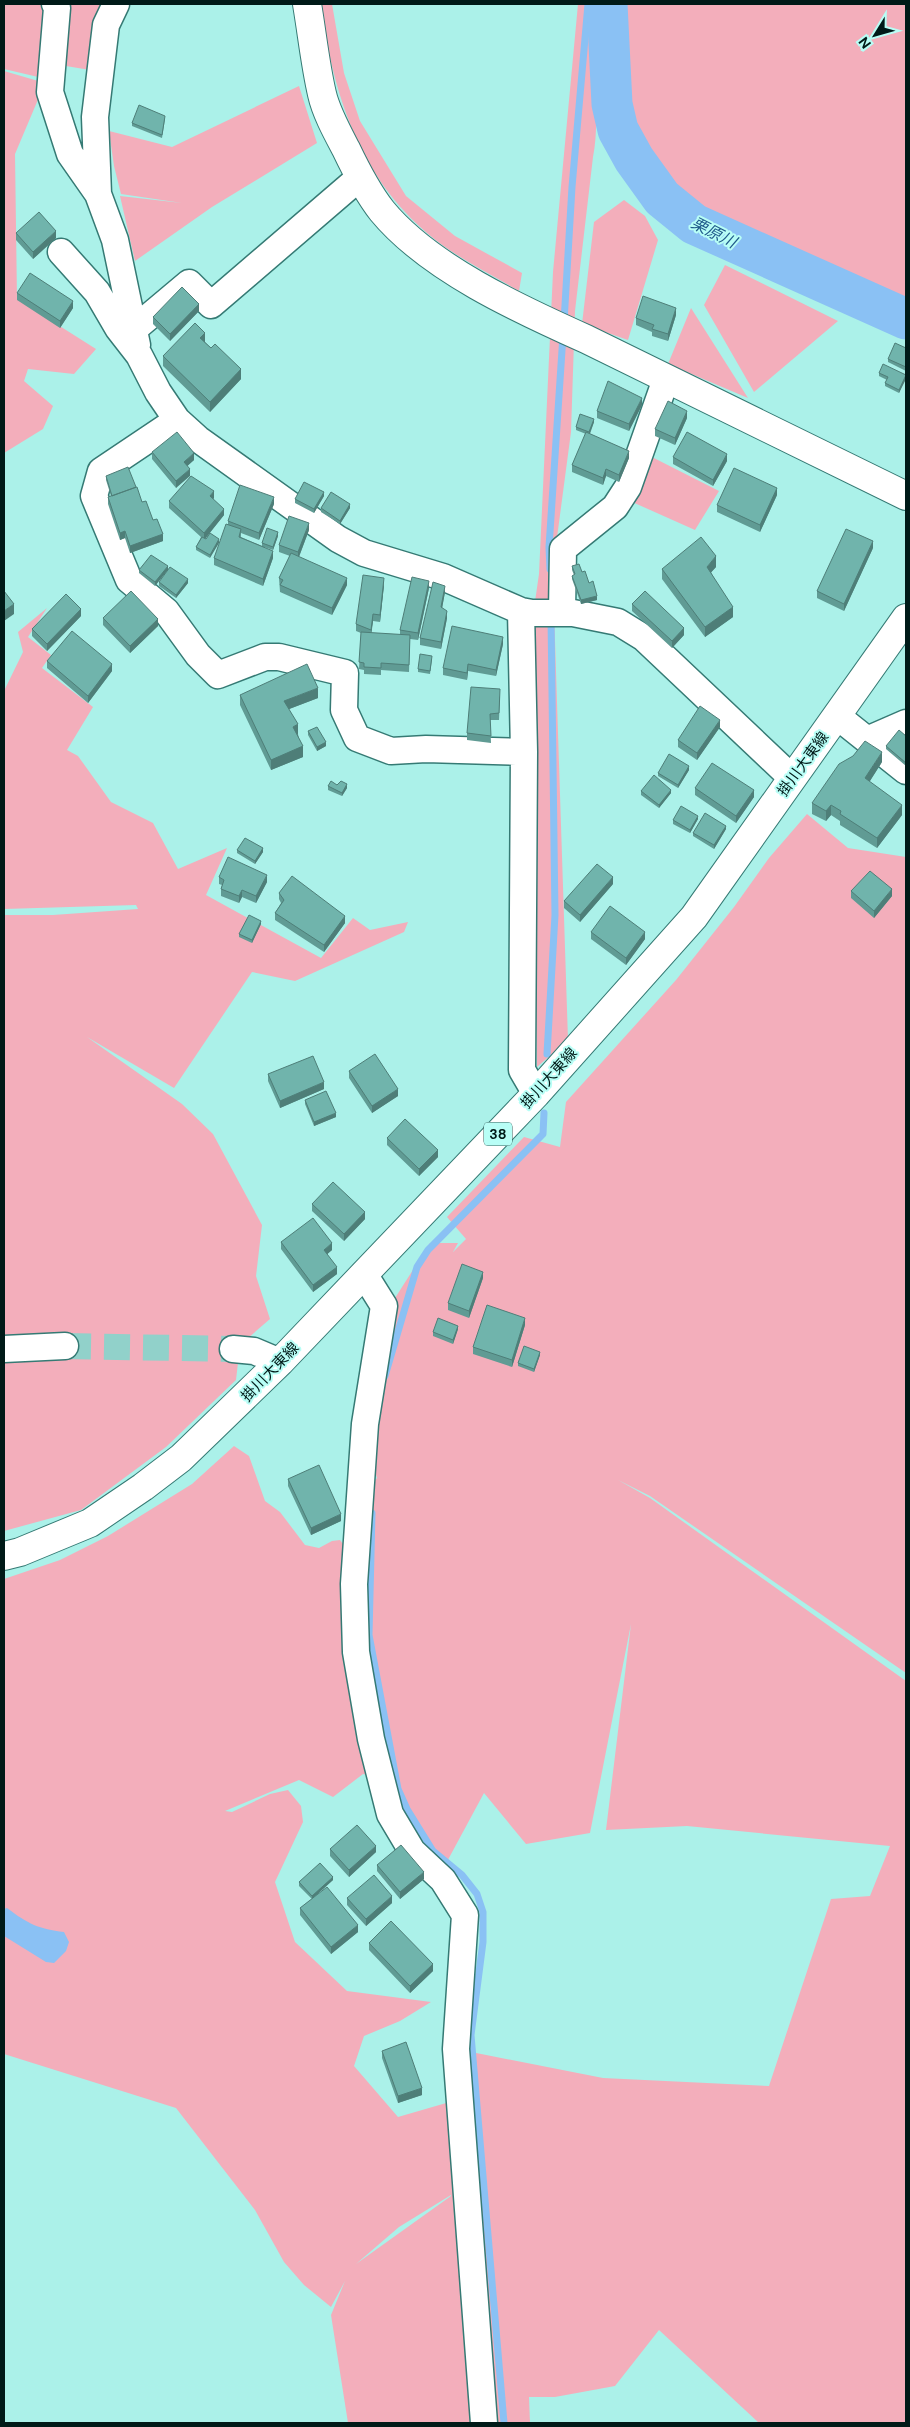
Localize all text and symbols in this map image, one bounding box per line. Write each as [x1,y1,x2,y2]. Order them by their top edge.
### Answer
north arrow [850,10,900,60]
text: N [854,33,875,52]
water label: 栗原川 [688,212,742,254]
street label: 掛川大東線 [773,728,833,800]
street label: 掛川大東線 [516,1043,582,1113]
road number: 38 [484,1122,512,1146]
street label: 掛川大東線 [237,1338,303,1406]

